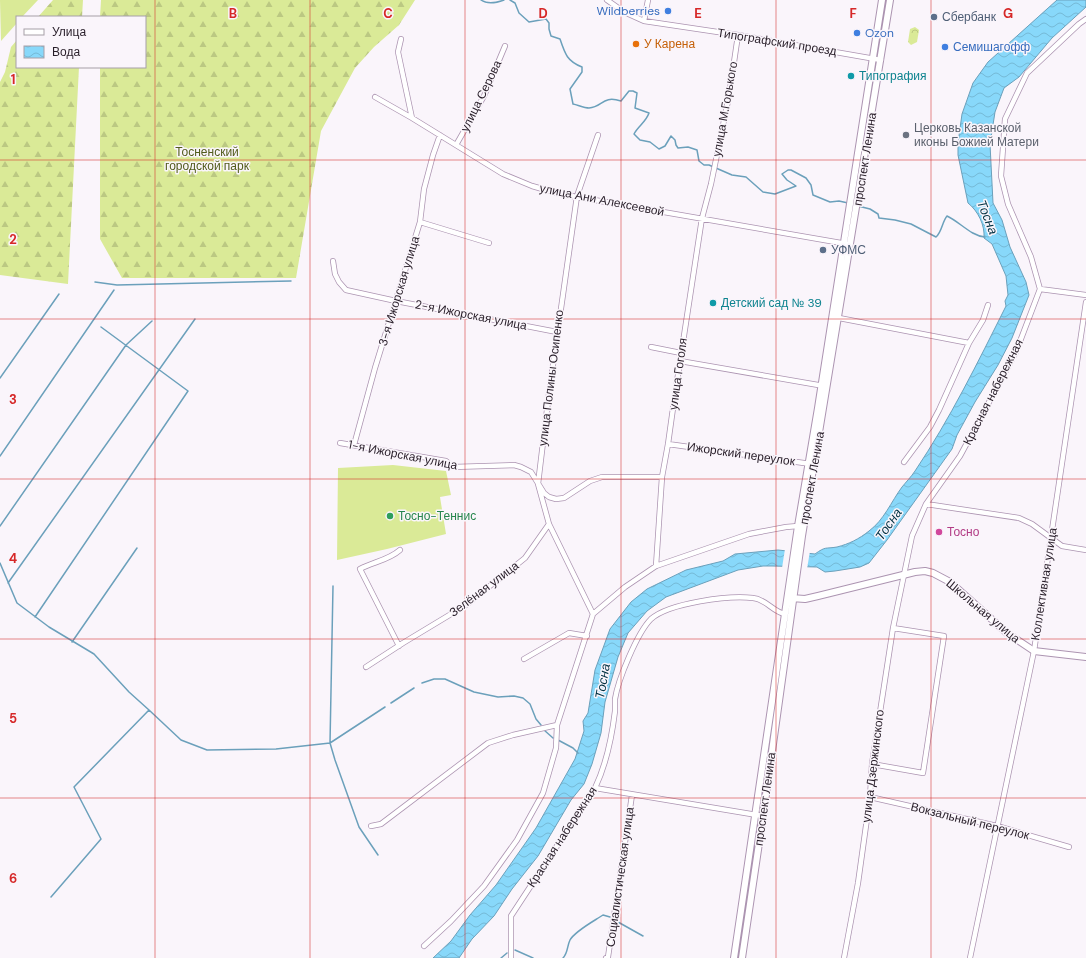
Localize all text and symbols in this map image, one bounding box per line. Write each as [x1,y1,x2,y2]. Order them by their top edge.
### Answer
place label: Wildberries [596,3,660,19]
text: B [229,5,237,22]
text: C [383,5,393,22]
text: D [538,5,548,22]
text: E [694,5,702,22]
text: F [849,5,857,22]
text: G [1003,5,1013,22]
marker: Wildberries [663,6,673,16]
place label: Сбербанк [942,9,997,25]
marker: Сбербанк [929,12,939,22]
legend [16,16,146,68]
text: Улица [52,24,86,40]
street label: Типографский проезд [716,25,838,59]
place label: Ozon [865,25,894,41]
marker: Ozon [852,28,862,38]
place label: У Карена [644,36,695,52]
marker: У Карена [631,39,641,49]
place label: Семишагофф [953,39,1030,55]
marker: Семишагофф [940,42,950,52]
text: Вода [52,44,80,60]
street label: улица Серова [457,57,505,134]
street label: улица М.Горького [709,60,741,158]
place label: Типография [859,68,926,84]
text: 1 [11,71,15,88]
marker: Типография [846,71,856,81]
street label: проспект Ленина [850,111,880,207]
place label: Церковь Казанской иконы Божией Матери [914,120,1039,150]
marker: Церковь Казанской иконы Божией Матери [901,130,911,140]
park label: Тосненский городской парк [165,144,250,174]
street label: улица Ани Алексеевой [538,180,666,220]
water label: Тосна [973,197,1002,237]
text: 2 [9,231,17,248]
street label: 3-я Ижорская улица [375,234,423,348]
place label: УФМС [831,242,866,258]
marker: УФМС [818,245,828,255]
place label: Детский сад № 39 [721,295,822,311]
street label: 2-я Ижорская улица [414,296,529,334]
marker: Детский сад № 39 [708,298,718,308]
street label: улица Полины Осипенко [535,309,567,447]
street label: Красная набережная [959,336,1027,448]
street label: улица Гоголя [665,337,691,411]
text: 3 [9,391,17,408]
street label: проспект Ленина [796,430,828,526]
street label: 1-я Ижорская улица [347,437,459,473]
street label: Ижорский переулок [686,438,797,470]
water label: Тосна [871,505,906,544]
place label: Тосно-Теннис [398,508,476,524]
marker: Тосно-Теннис [385,511,395,521]
place label: Тосно [947,524,980,540]
street label: Коллективная улица [1027,526,1061,642]
marker: Тосно [934,527,944,537]
text: 4 [9,550,17,567]
street label: Зелёная улица [446,557,522,620]
street label: Школьная улица [943,575,1024,647]
water label: Тосна [591,662,614,700]
street label: улица Дзержинского [858,708,888,823]
text: 5 [9,710,17,727]
street label: проспект Ленина [751,751,780,847]
street label: Красная набережная [523,784,601,890]
street label: Вокзальный переулок [909,799,1032,844]
street label: Социалистическая улица [602,806,638,948]
text: 6 [9,870,17,887]

